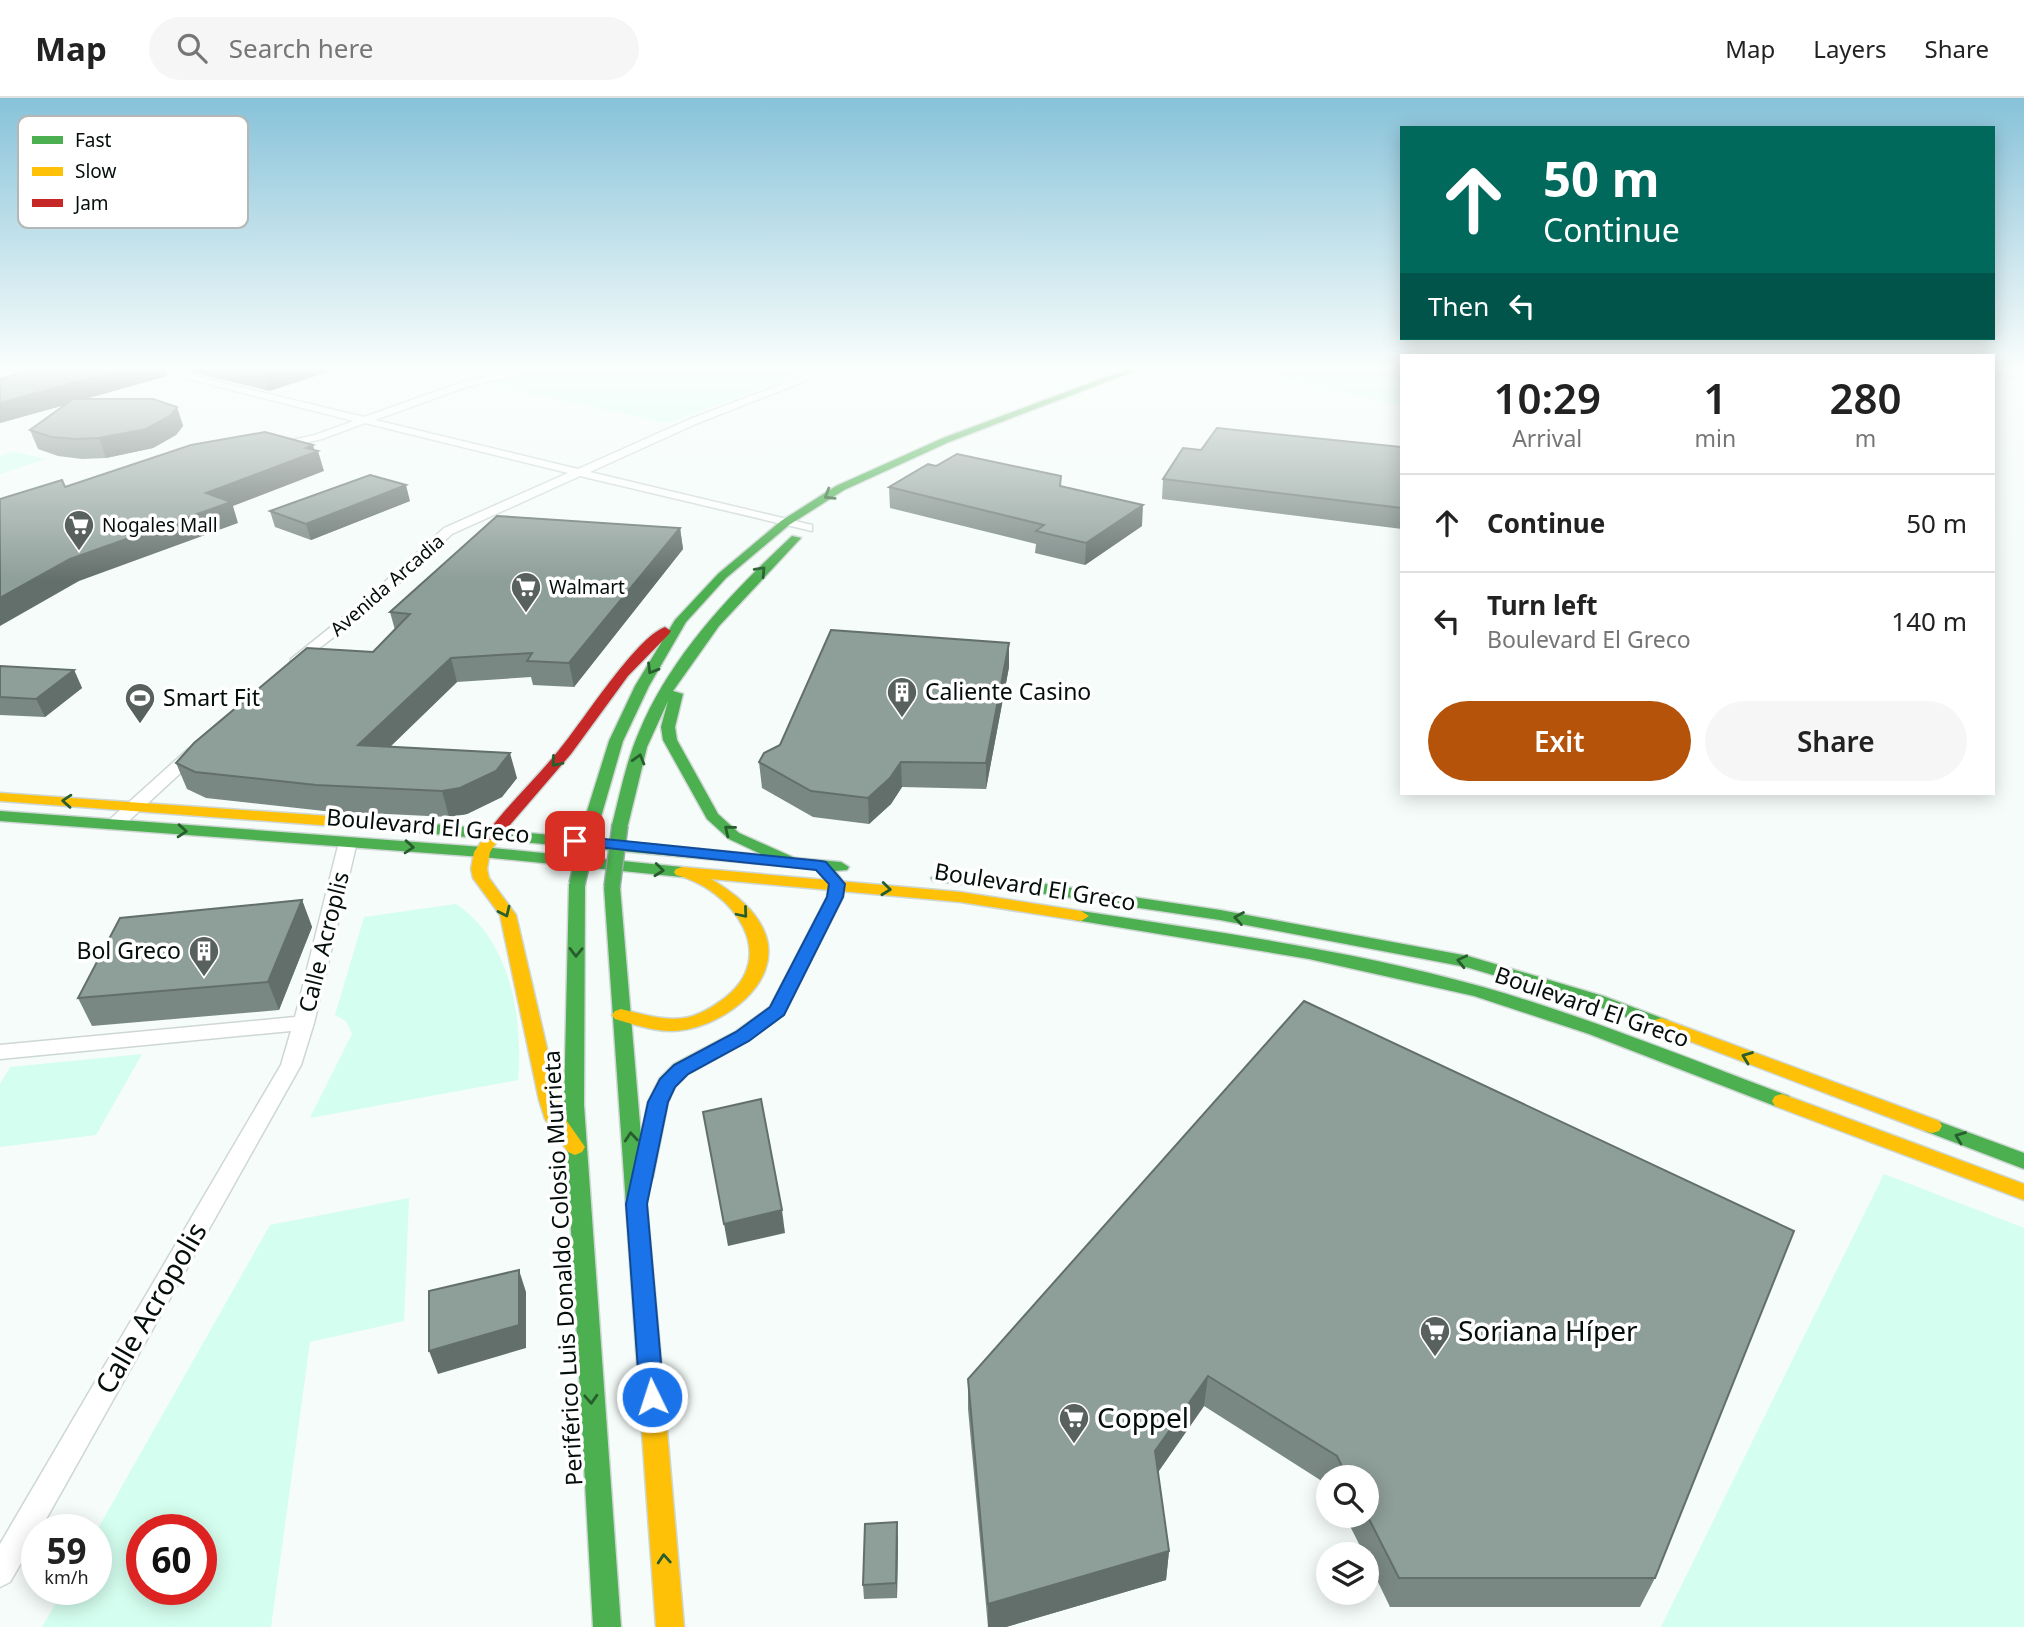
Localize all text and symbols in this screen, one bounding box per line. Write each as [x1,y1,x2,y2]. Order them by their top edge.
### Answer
search box [149,17,639,80]
text: Map [35,26,107,71]
icon: search [173,29,211,67]
text: Search here [229,30,373,66]
text: Map [1725,32,1775,65]
text: Layers [1813,32,1887,65]
text: Share [1925,32,1989,65]
legend [18,116,248,228]
text: Fast [75,127,112,153]
text: 50 m [1543,145,1660,211]
icon: ahead [1428,154,1519,245]
text: Slow [75,158,116,184]
text: Jam [73,190,109,216]
text: Continue [1543,208,1680,251]
icon: left [1503,287,1541,325]
text: Then [1428,288,1489,324]
text: 10:29 [1493,369,1601,426]
text: 1 [1703,369,1727,426]
text: 280 [1830,369,1902,426]
text: Arrival [1512,422,1582,454]
text: min [1694,422,1736,454]
text: m [1855,422,1876,454]
one-way arrow [824,487,837,500]
icon: ahead [1428,504,1466,542]
text: Continue [1487,505,1605,541]
text: 50 m [1906,505,1967,541]
supermarket icon: Nogales Mall [62,508,96,552]
place label: Nogales Mall [102,512,218,538]
street label: Avenida Arcadia [324,528,450,642]
one-way arrow [753,566,765,579]
supermarket icon: Walmart [509,570,543,614]
place label: Walmart [549,574,625,600]
text: Turn left [1487,587,1598,623]
icon: left [1428,602,1466,640]
text: 140 m [1891,603,1967,639]
text: Boulevard El Greco [1487,623,1691,655]
one-way arrow [647,662,660,675]
building icon: Caliente Casino [885,675,919,719]
place label: Caliente Casino [925,675,1091,707]
sports icon: Smart Fit [123,681,157,725]
place label: Smart Fit [163,681,260,713]
button: Exit [1428,701,1691,781]
button: Share [1705,701,1967,781]
one-way arrow [552,754,565,767]
one-way arrow [630,754,645,766]
one-way arrow [62,794,73,809]
street label: Boulevard El Greco [325,800,531,850]
pin [545,811,605,871]
icon: arrive [556,822,594,860]
one-way arrow [176,823,187,838]
one-way arrow [724,826,736,839]
one-way arrow [403,839,414,854]
street label: Boulevard El Greco [932,854,1138,918]
one-way arrow [654,862,665,877]
street label: Calle Acroplis [290,868,356,1015]
one-way arrow [880,881,892,896]
one-way arrow [497,905,511,917]
one-way arrow [735,905,747,918]
one-way arrow [1233,911,1245,926]
place label: Bol Greco [77,934,181,966]
building icon: Bol Greco [187,934,221,978]
one-way arrow [568,947,584,958]
one-way arrow [1456,955,1468,970]
street label: Boulevard El Greco [1491,958,1694,1054]
street label: Periférico Luis Donaldo Colosio Murrieta [535,1050,589,1487]
one-way arrow [1742,1051,1754,1065]
one-way arrow [624,1131,639,1142]
one-way arrow [1955,1131,1967,1145]
street label: Calle Acropolis [86,1215,215,1400]
place label: Soriana Híper [1458,1311,1638,1349]
supermarket icon: Soriana Híper [1418,1314,1452,1358]
position arrow [615,1360,689,1434]
one-way arrow [584,1394,599,1405]
place label: Coppel [1097,1398,1189,1436]
supermarket icon: Coppel [1057,1401,1091,1445]
map controls [1316,1465,1379,1605]
button: search [1316,1465,1379,1528]
speed limit sign: 60 [126,1514,217,1605]
text: 59 [46,1527,87,1574]
button: layers [1316,1542,1379,1605]
one-way arrow [657,1553,672,1564]
text: km/h [44,1565,89,1589]

